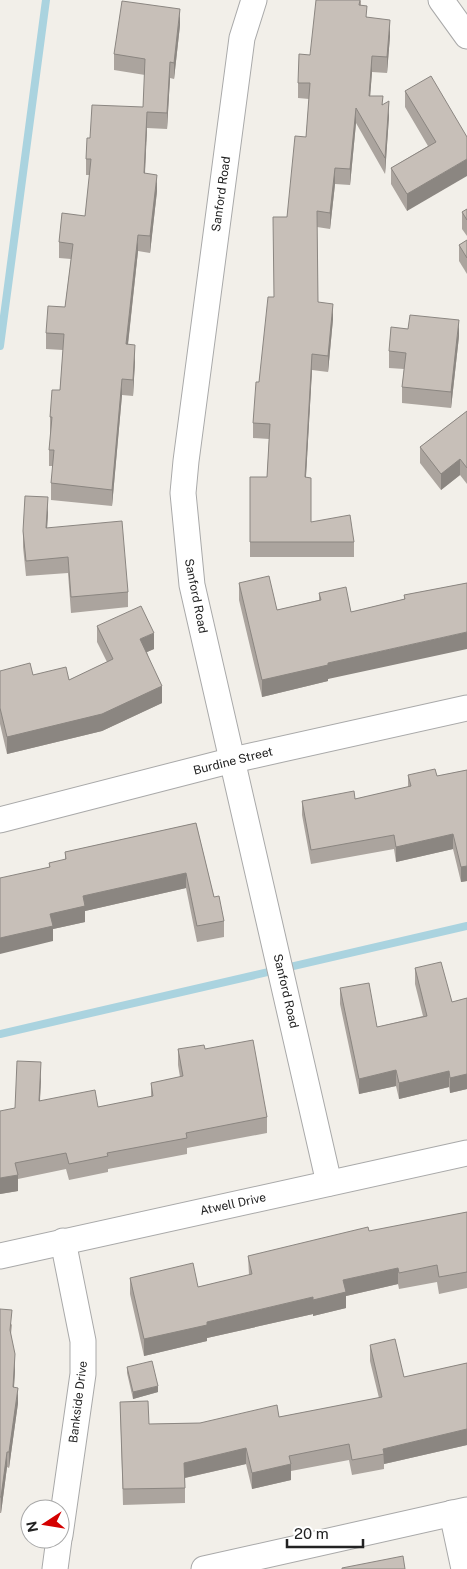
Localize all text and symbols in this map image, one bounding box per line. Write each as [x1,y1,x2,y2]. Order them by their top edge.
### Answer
street label: Sanford Road [209,155,233,233]
street label: Sanford Road [182,557,210,635]
street label: Burdine Street [192,744,275,778]
street label: Sanford Road [271,952,301,1030]
street label: Atwell Drive [199,1190,268,1218]
street label: Bankside Drive [66,1360,90,1444]
north arrow [20,1499,70,1549]
scale bar [287,1516,363,1548]
text: N [23,1520,41,1534]
text: 20 m [294,1525,329,1542]

